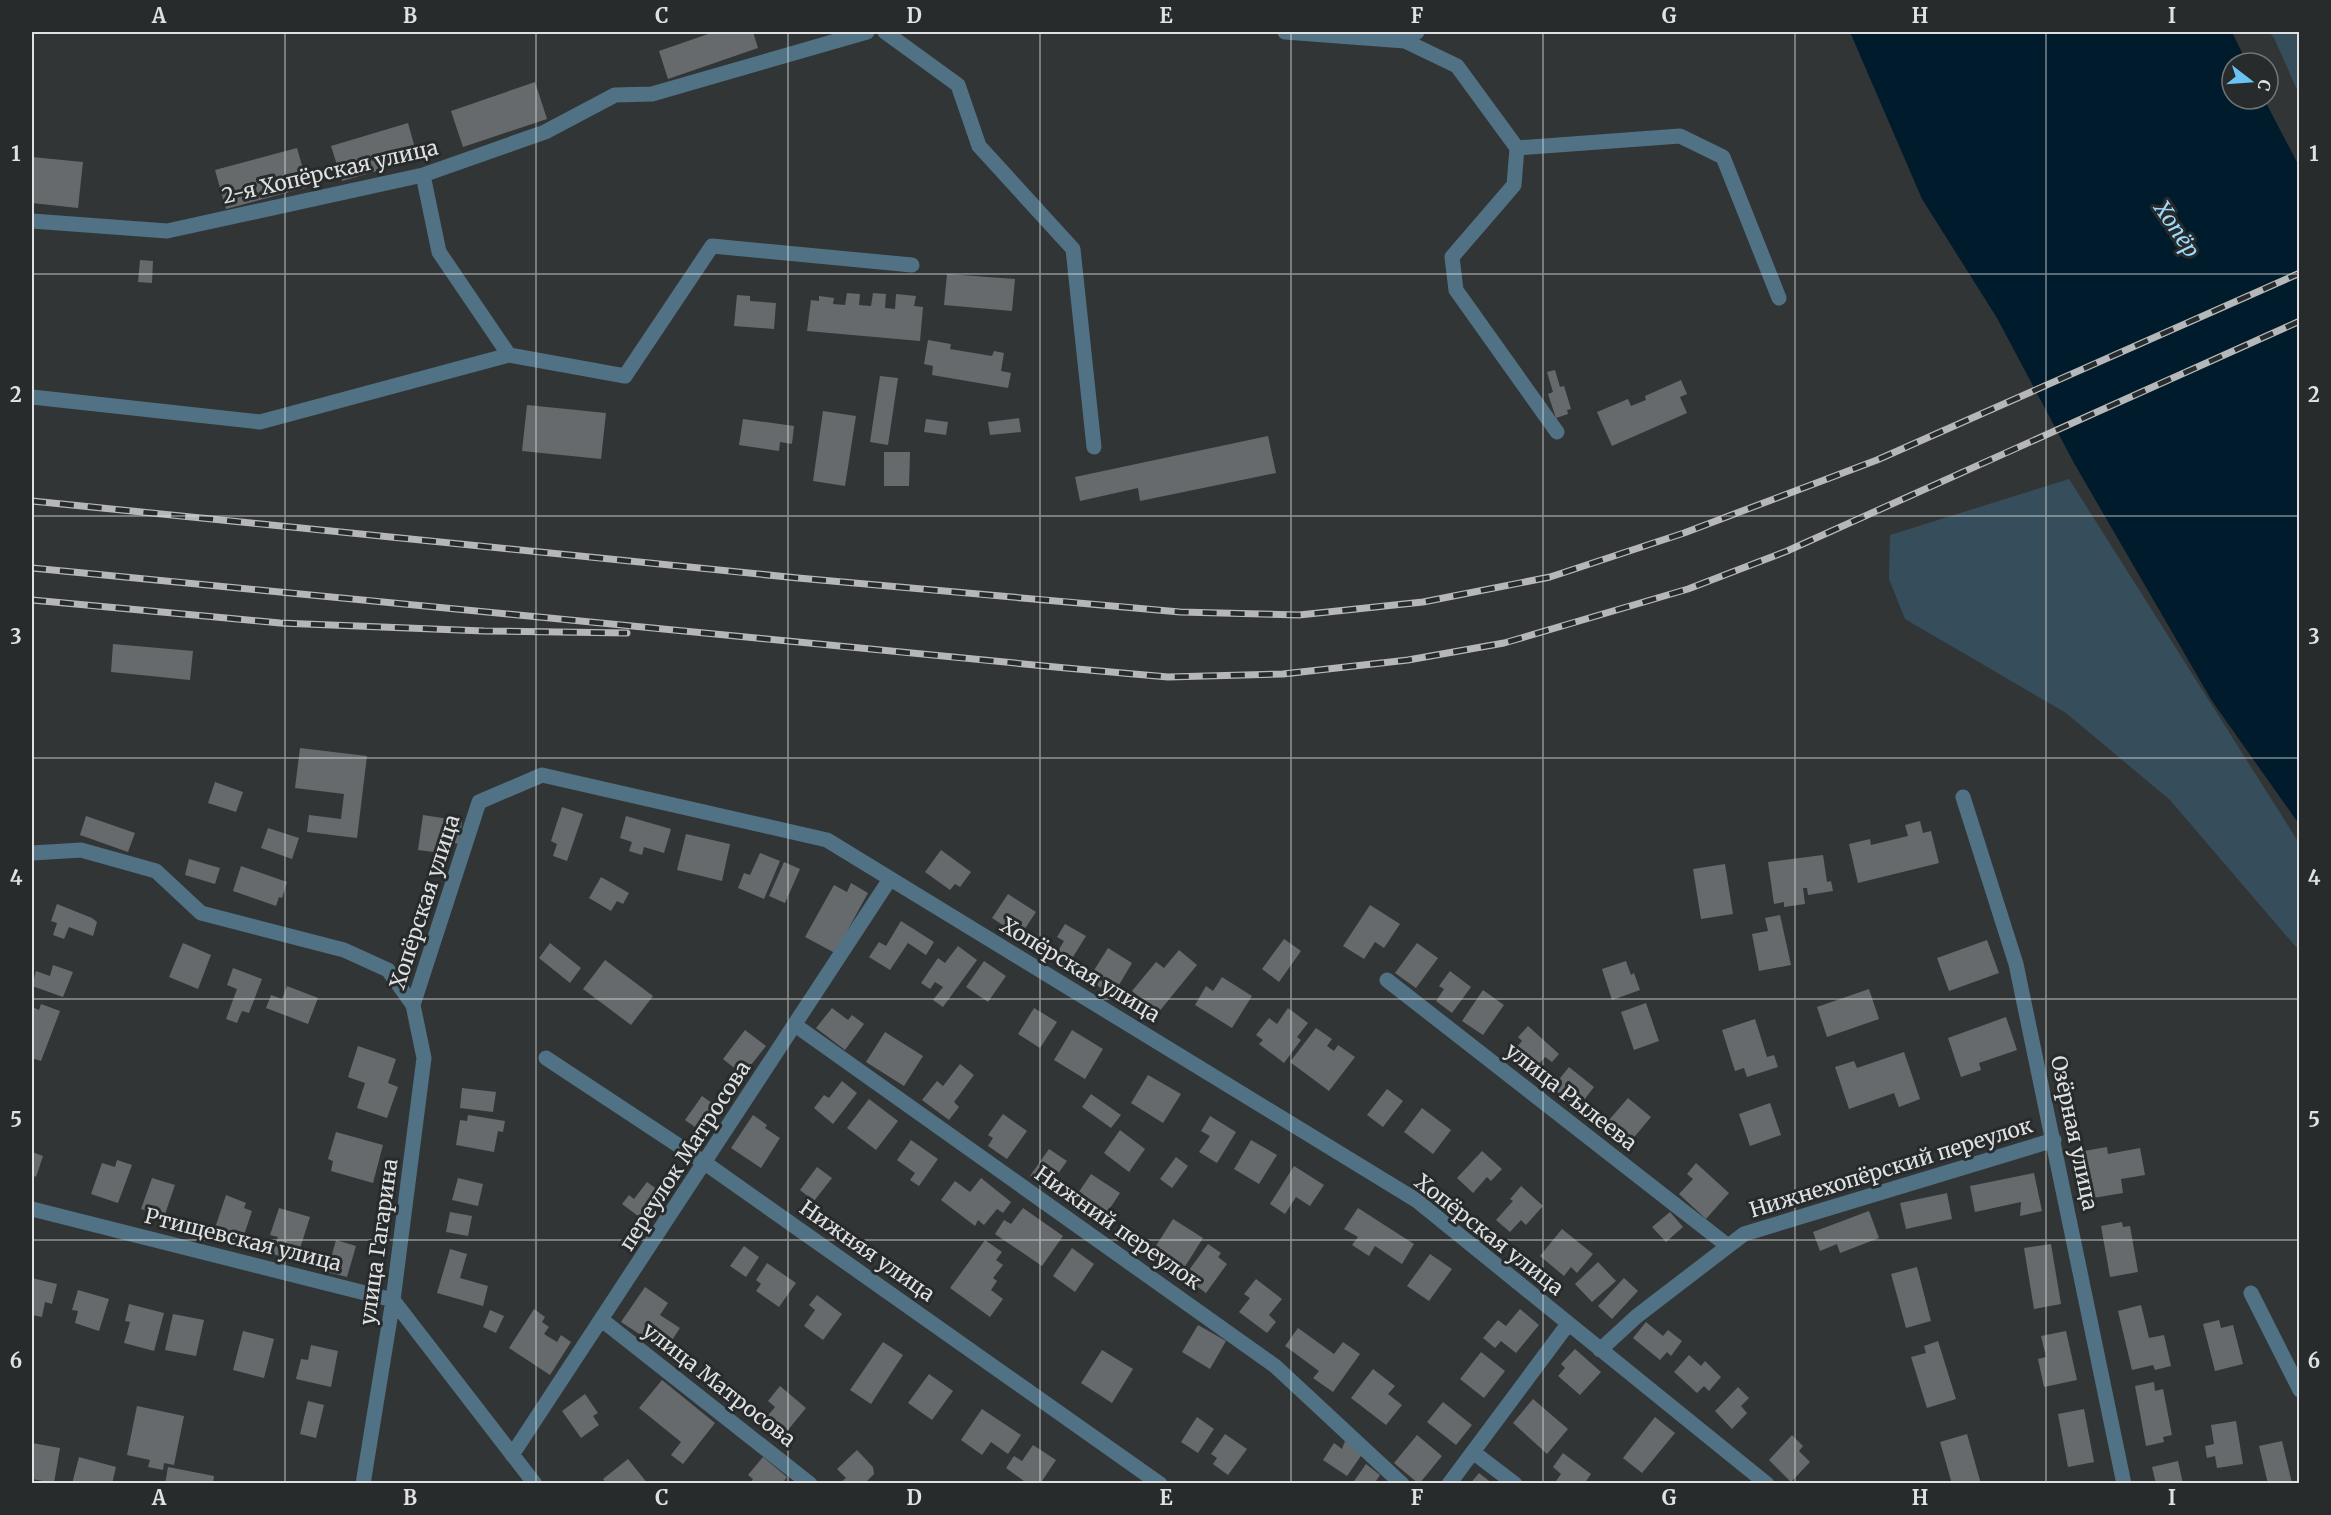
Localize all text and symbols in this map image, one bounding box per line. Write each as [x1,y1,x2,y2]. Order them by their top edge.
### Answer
text: A [151,3,167,28]
text: B [403,3,417,28]
text: C [655,3,669,28]
text: D [906,3,922,28]
text: E [1159,3,1173,28]
text: F [1411,3,1424,28]
text: G [1662,3,1677,28]
text: H [1912,3,1928,28]
text: I [2168,3,2176,28]
north arrow [2220,51,2280,111]
text: С [2253,77,2275,93]
street label: 2-я Хопёрская улица [219,134,441,210]
text: 1 [11,141,21,166]
text: 1 [2309,141,2319,166]
water label: Хопёр [2147,195,2206,263]
text: 2 [10,382,22,407]
text: 2 [2308,382,2320,407]
text: 3 [10,624,22,649]
text: 3 [2308,624,2320,649]
street label: Хопёрская улица [384,811,465,993]
text: 4 [10,865,23,890]
text: 4 [2308,865,2321,890]
street label: Хопёрская улица [995,911,1165,1028]
street label: улица Рылеева [1500,1037,1643,1156]
street label: Озёрная улица [2045,1053,2104,1213]
street label: переулок Матросова [613,1056,756,1256]
text: 5 [10,1107,22,1132]
text: 5 [2308,1107,2320,1132]
street label: Нижнехопёрский переулок [1746,1112,2036,1223]
street label: улица Гагарина [353,1157,404,1327]
street label: Нижний переулок [1030,1160,1207,1295]
street label: Хопёрская улица [1409,1168,1569,1301]
street label: Нижняя улица [794,1194,940,1307]
street label: Ртищевская улица [142,1202,344,1277]
street label: улица Матросова [637,1316,801,1453]
text: 6 [10,1348,22,1373]
text: 6 [2308,1348,2320,1373]
text: A [151,1485,167,1510]
text: B [403,1485,417,1510]
text: C [655,1485,669,1510]
text: D [906,1485,922,1510]
text: E [1159,1485,1173,1510]
text: F [1411,1485,1424,1510]
text: G [1662,1485,1677,1510]
text: H [1912,1485,1928,1510]
text: I [2168,1485,2176,1510]

